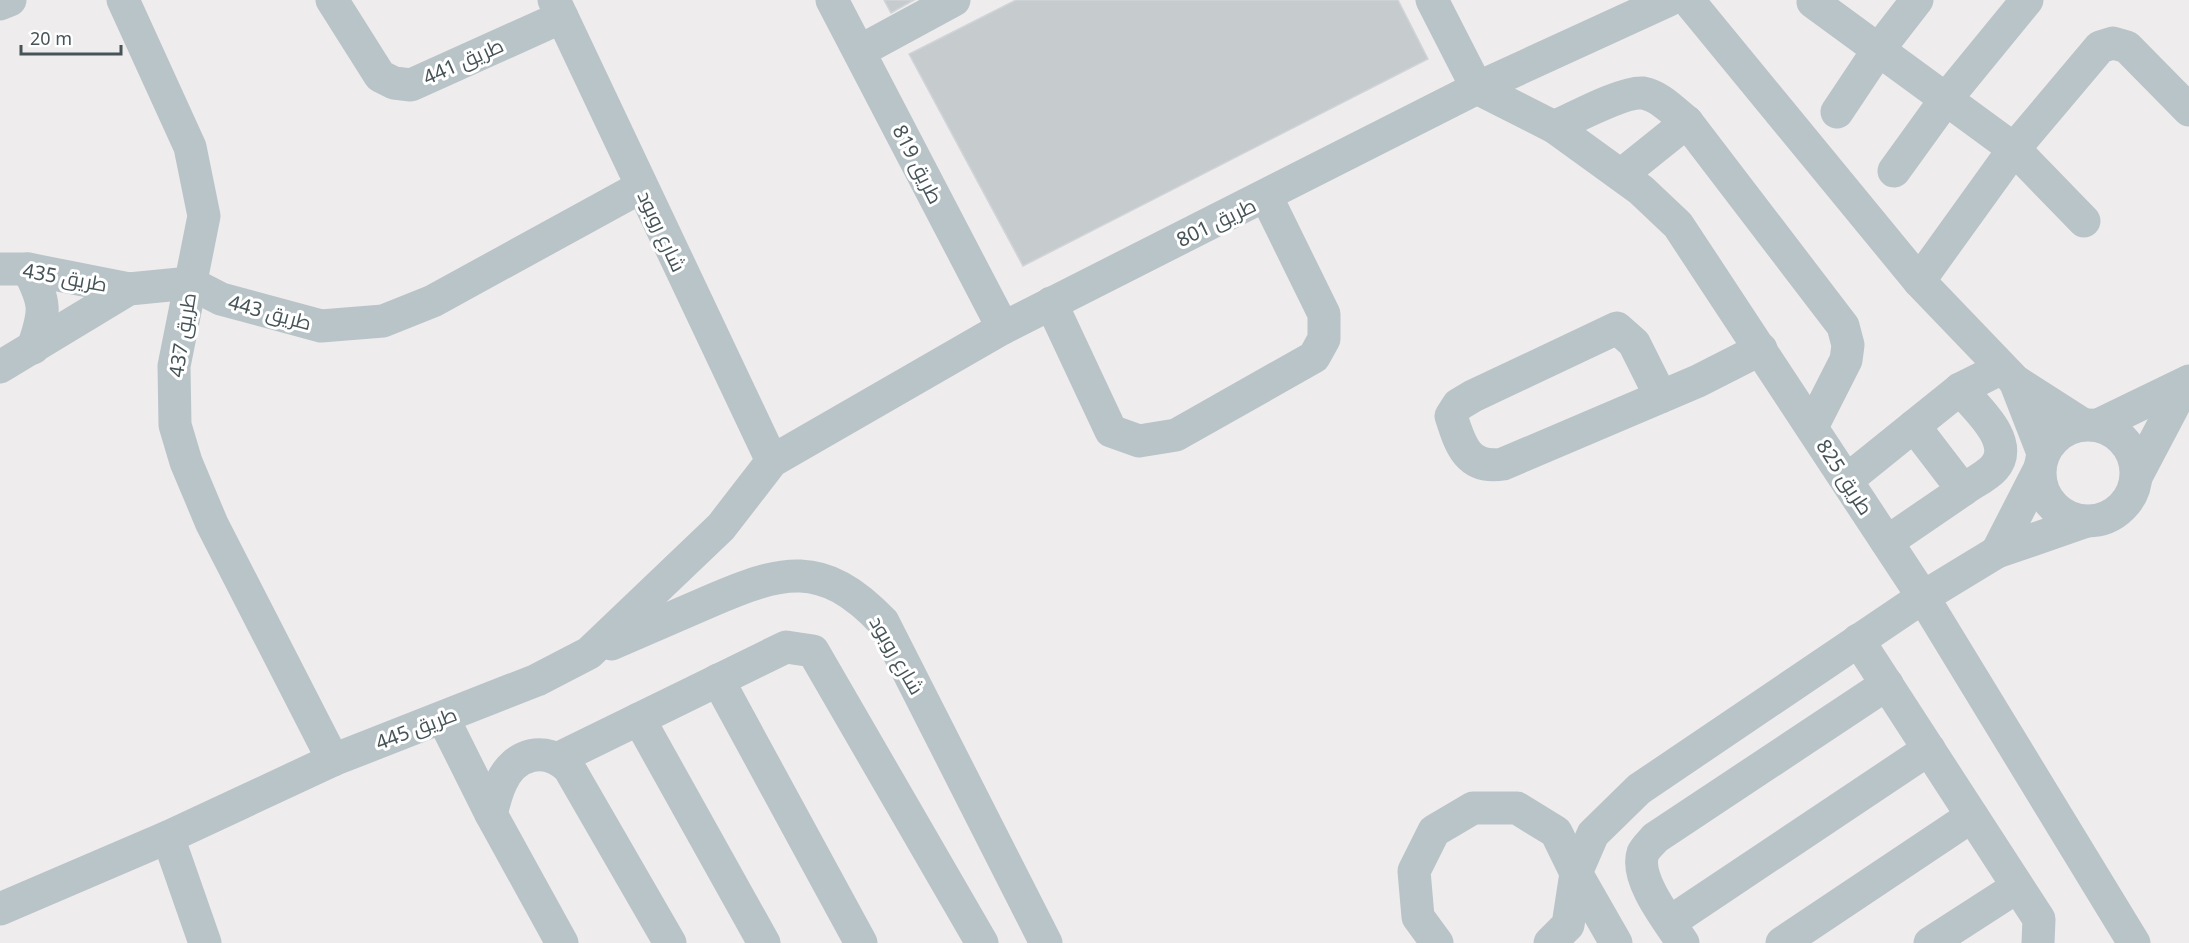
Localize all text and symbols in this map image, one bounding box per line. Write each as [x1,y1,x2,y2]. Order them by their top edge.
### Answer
scale bar [21,18,122,56]
text: 20 m [30,26,72,50]
street label: طريق 441 [419,31,507,91]
street label: طريق 819 [887,120,949,208]
street label: شارع روبود [631,186,693,276]
street label: طريق 801 [1172,191,1260,253]
street label: طريق 435 [21,256,109,298]
street label: طريق 443 [225,288,315,336]
street label: طريق 437 [162,291,202,379]
street label: طريق 825 [1810,434,1880,520]
street label: شارع روبود [863,611,930,700]
street label: طريق 445 [371,700,461,756]

